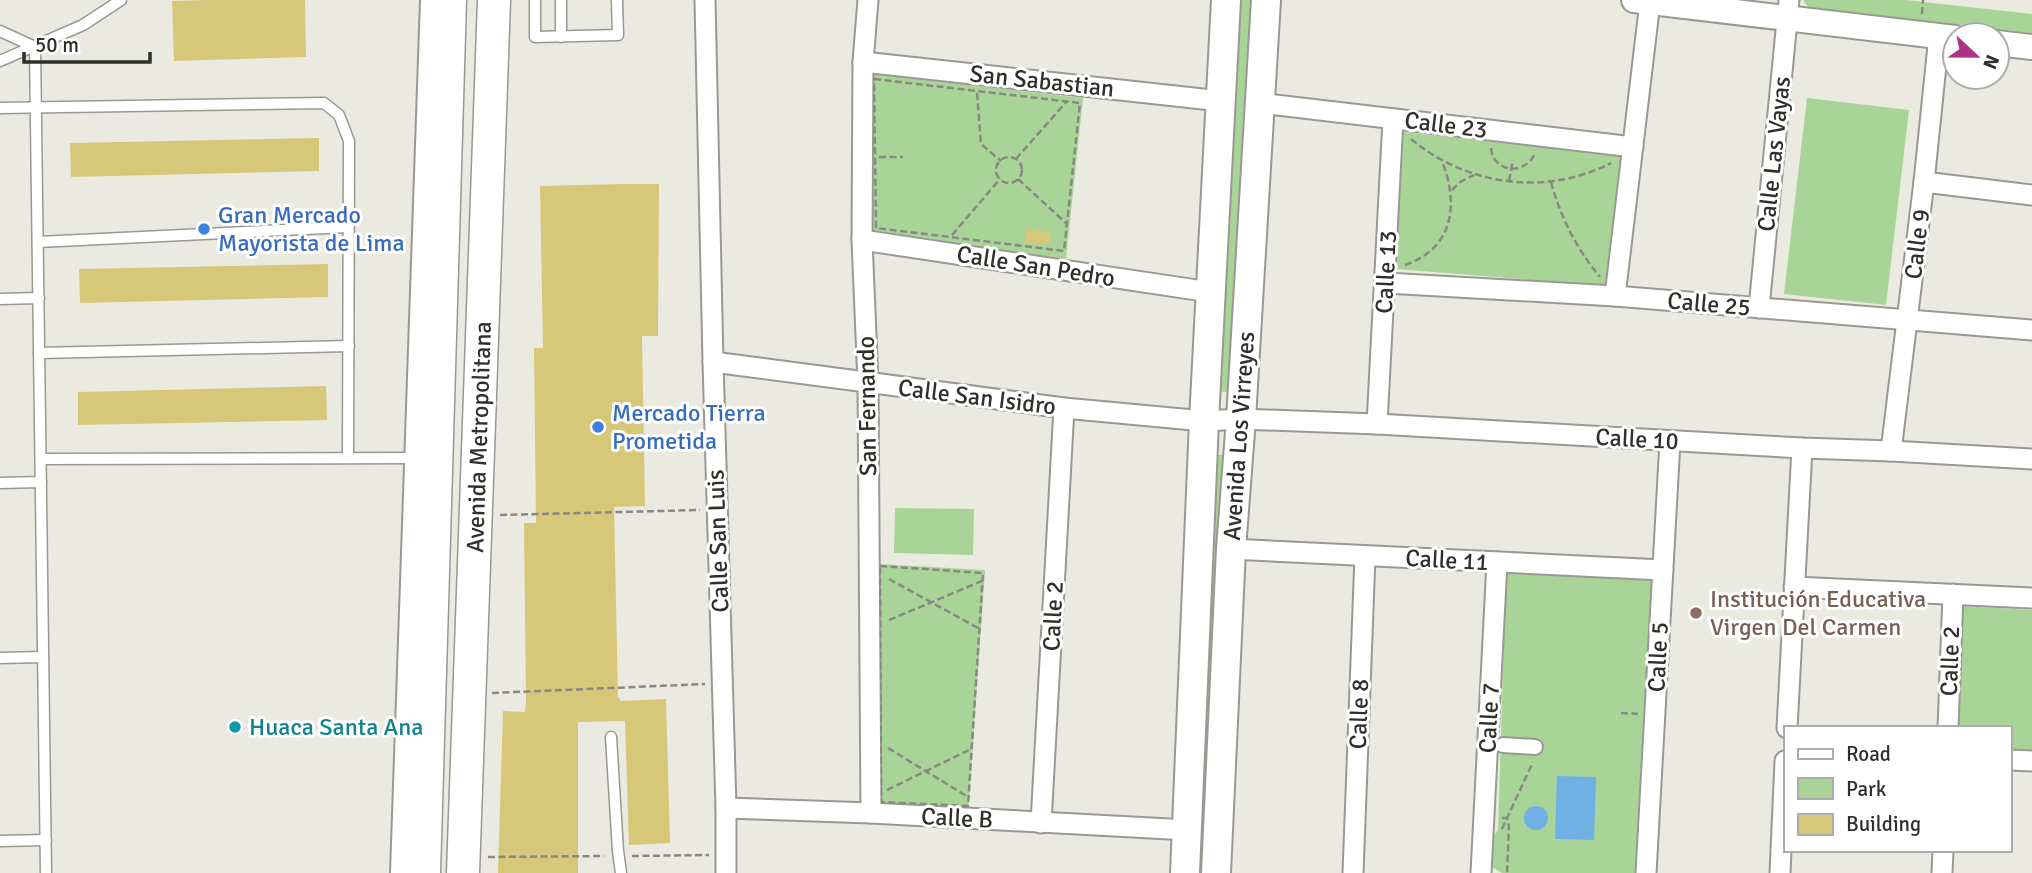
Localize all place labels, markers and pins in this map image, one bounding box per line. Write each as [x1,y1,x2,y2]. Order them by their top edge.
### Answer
place label: Gran Mercado Mayorista de Lima [218,200,405,258]
marker: Gran Mercado Mayorista de Lima [196,221,212,237]
place label: Mercado Tierra Prometida [612,398,766,456]
marker: Mercado Tierra Prometida [590,419,606,435]
place label: Institución Educativa Virgen Del Carmen [1710,584,1926,642]
marker: Institución Educativa Virgen Del Carmen [1688,605,1704,621]
place label: Huaca Santa Ana [249,712,424,742]
marker: Huaca Santa Ana [227,719,243,735]

